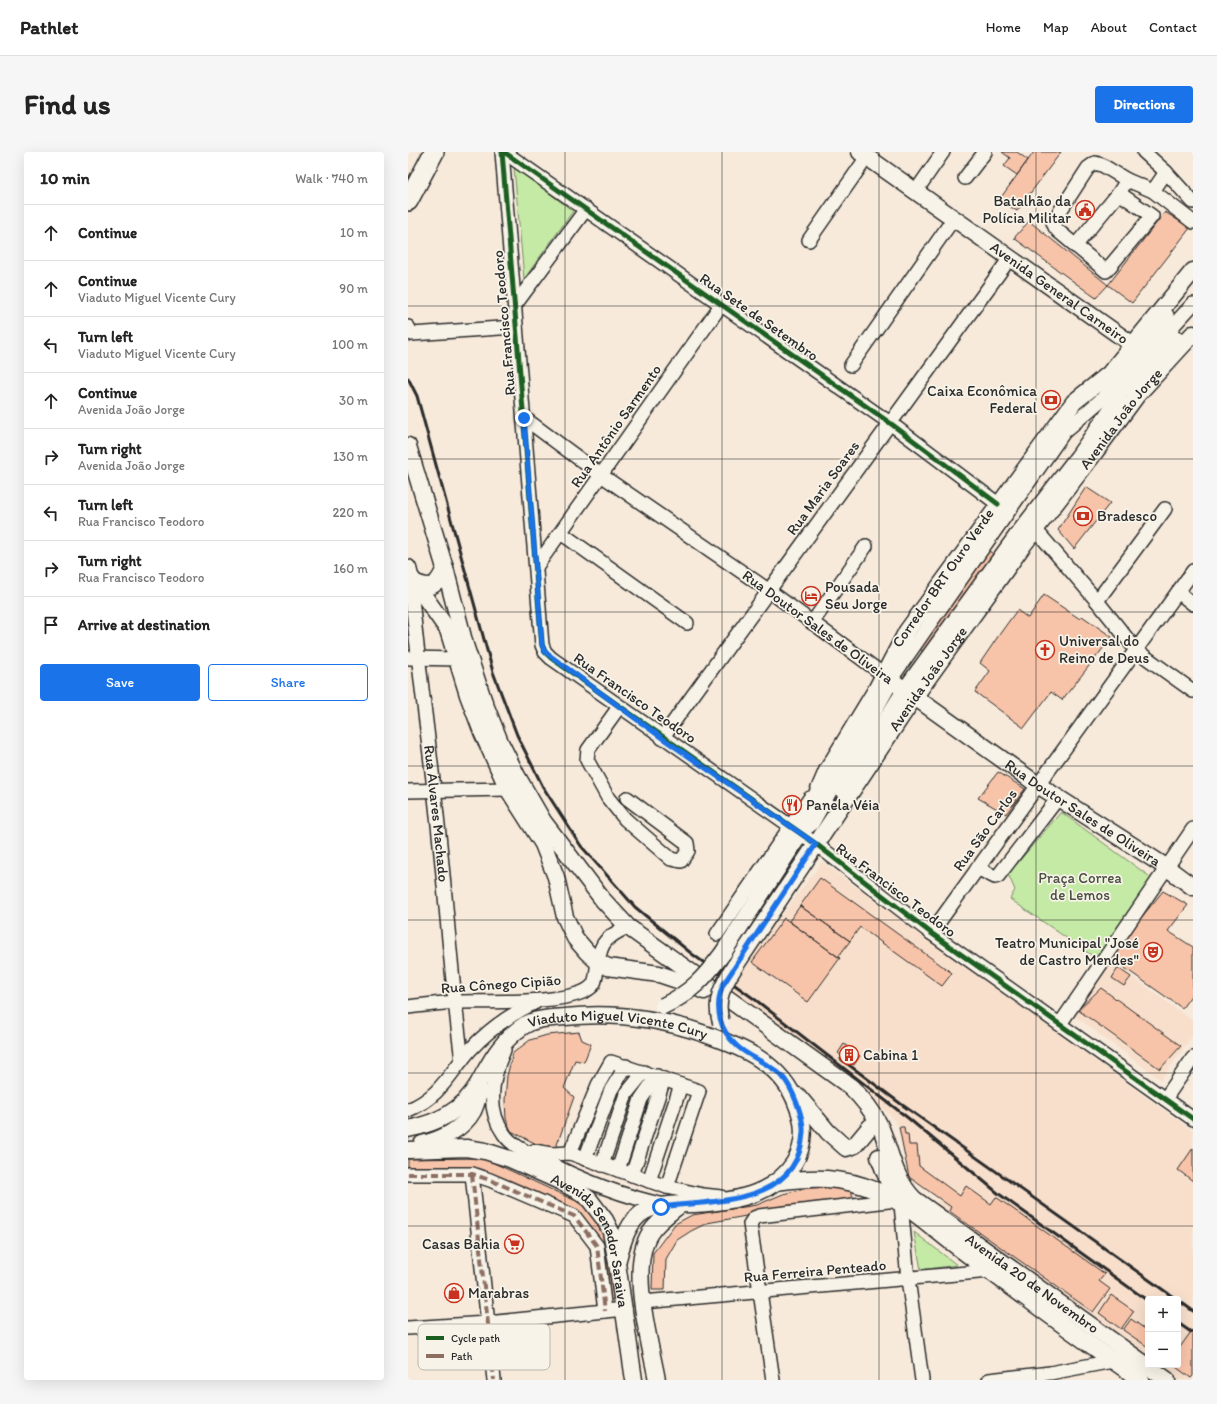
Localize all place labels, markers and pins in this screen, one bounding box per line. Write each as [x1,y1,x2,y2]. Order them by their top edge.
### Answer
place label: Batalhão da Polícia Militar [982,192,1071,227]
public building icon: Batalhão da Polícia Militar [1074,199,1096,221]
place label: Caixa Econômica Federal [927,382,1038,417]
bank icon: Caixa Econômica Federal [1040,389,1062,411]
bank icon: Bradesco [1072,505,1094,527]
place label: Bradesco [1097,507,1157,525]
place label: Pousada Seu Jorge [825,578,887,613]
hotel icon: Pousada Seu Jorge [800,585,822,607]
place label: Universal do Reino de Deus [1059,632,1149,667]
church icon: Universal do Reino de Deus [1034,639,1056,661]
restaurant icon: Panela Véia [781,794,803,816]
place label: Panela Véia [806,796,880,814]
place label: Teatro Municipal "José de Castro Mendes" [995,934,1139,969]
theatre icon: Teatro Municipal "José de Castro Mendes" [1142,941,1164,963]
building icon: Cabina 1 [838,1044,860,1066]
place label: Cabina 1 [863,1046,918,1064]
supermarket icon: Casas Bahia [503,1233,525,1255]
place label: Casas Bahia [422,1235,501,1253]
shop icon: Marabras [443,1282,465,1304]
place label: Marabras [468,1284,529,1302]

